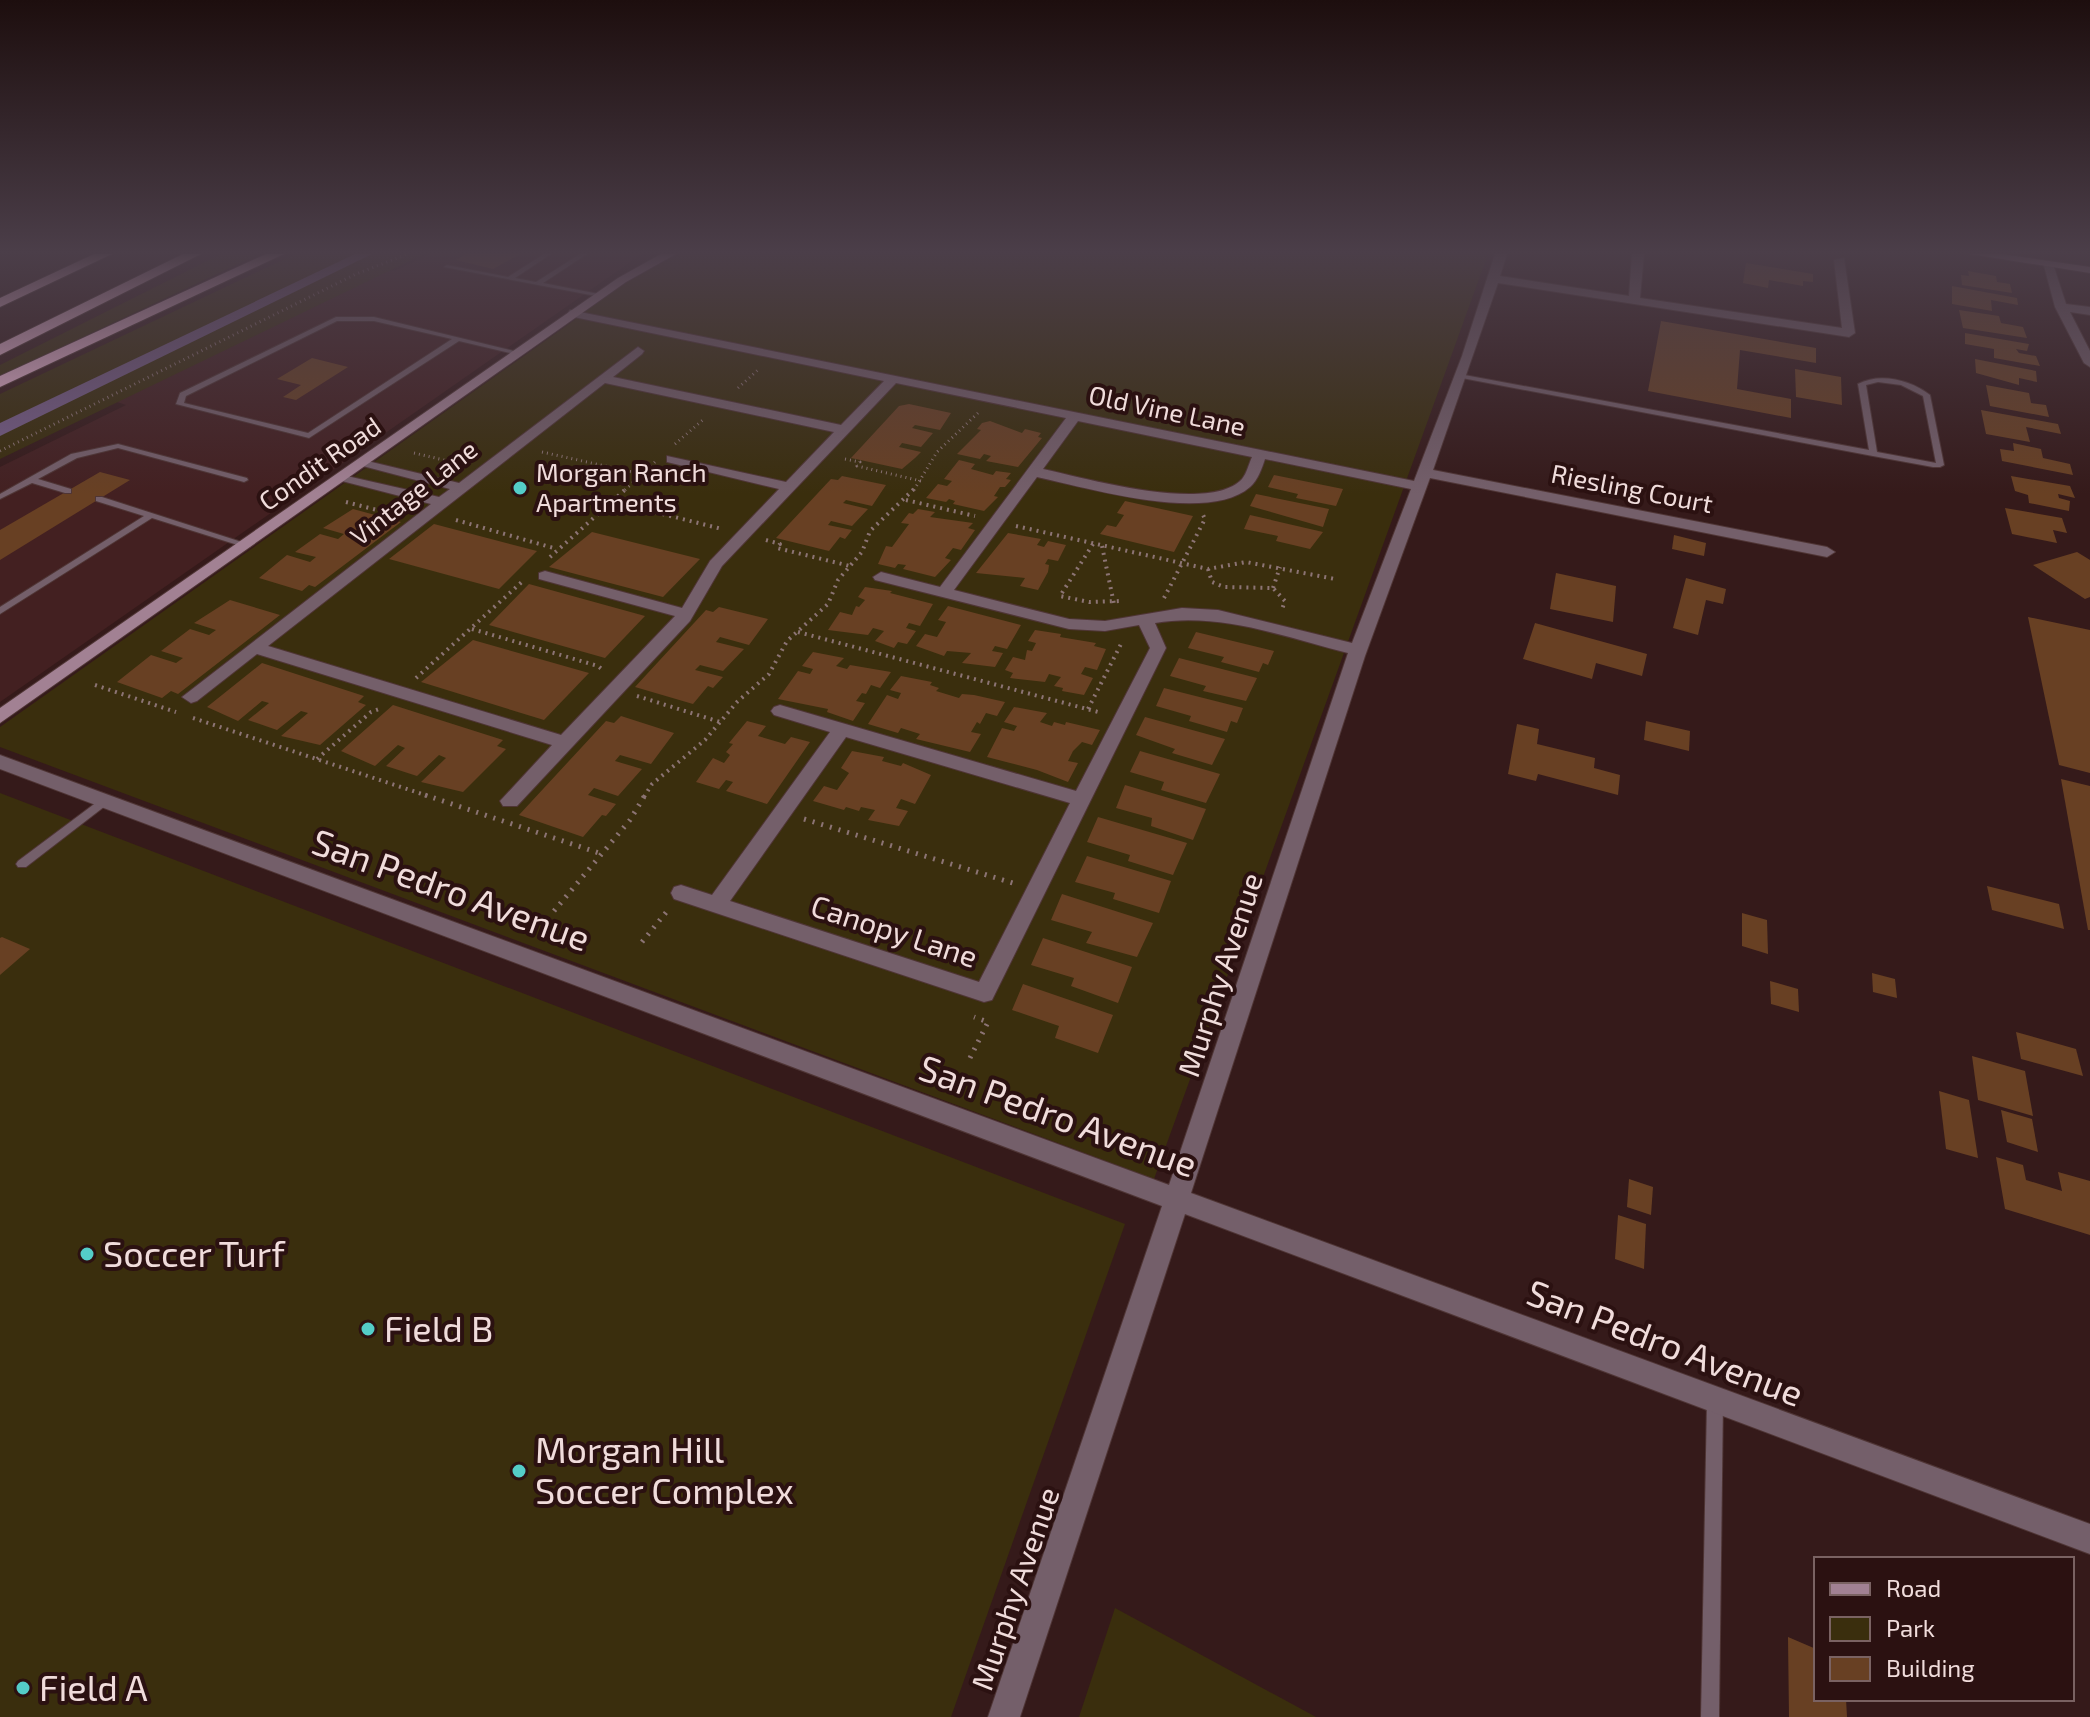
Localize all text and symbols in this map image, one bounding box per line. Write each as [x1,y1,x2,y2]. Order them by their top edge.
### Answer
street label: Old Vine Lane [1086,378,1248,441]
street label: Condit Road [252,409,386,516]
street label: Vintage Lane [343,433,483,551]
place label: Morgan Ranch Apartments [536,456,707,517]
street label: Riesling Court [1549,457,1716,518]
marker: Morgan Ranch Apartments [511,479,529,497]
street label: San Pedro Avenue [307,818,596,959]
street label: Murphy Avenue [1169,868,1269,1081]
street label: Canopy Lane [807,886,982,974]
street label: San Pedro Avenue [914,1044,1203,1185]
place label: Soccer Turf [103,1231,286,1274]
marker: Soccer Turf [78,1245,96,1263]
street label: San Pedro Avenue [1521,1269,1810,1414]
place label: Field B [384,1306,493,1349]
marker: Field B [359,1320,377,1338]
place label: Morgan Hill Soccer Complex [535,1427,794,1511]
marker: Morgan Hill Soccer Complex [510,1462,528,1480]
street label: Murphy Avenue [963,1482,1066,1694]
legend [1814,1557,2074,1701]
text: Road [1886,1573,1941,1602]
text: Park [1886,1613,1935,1642]
text: Building [1886,1653,1975,1682]
place label: Field A [39,1665,148,1708]
marker: Field A [14,1679,32,1697]

